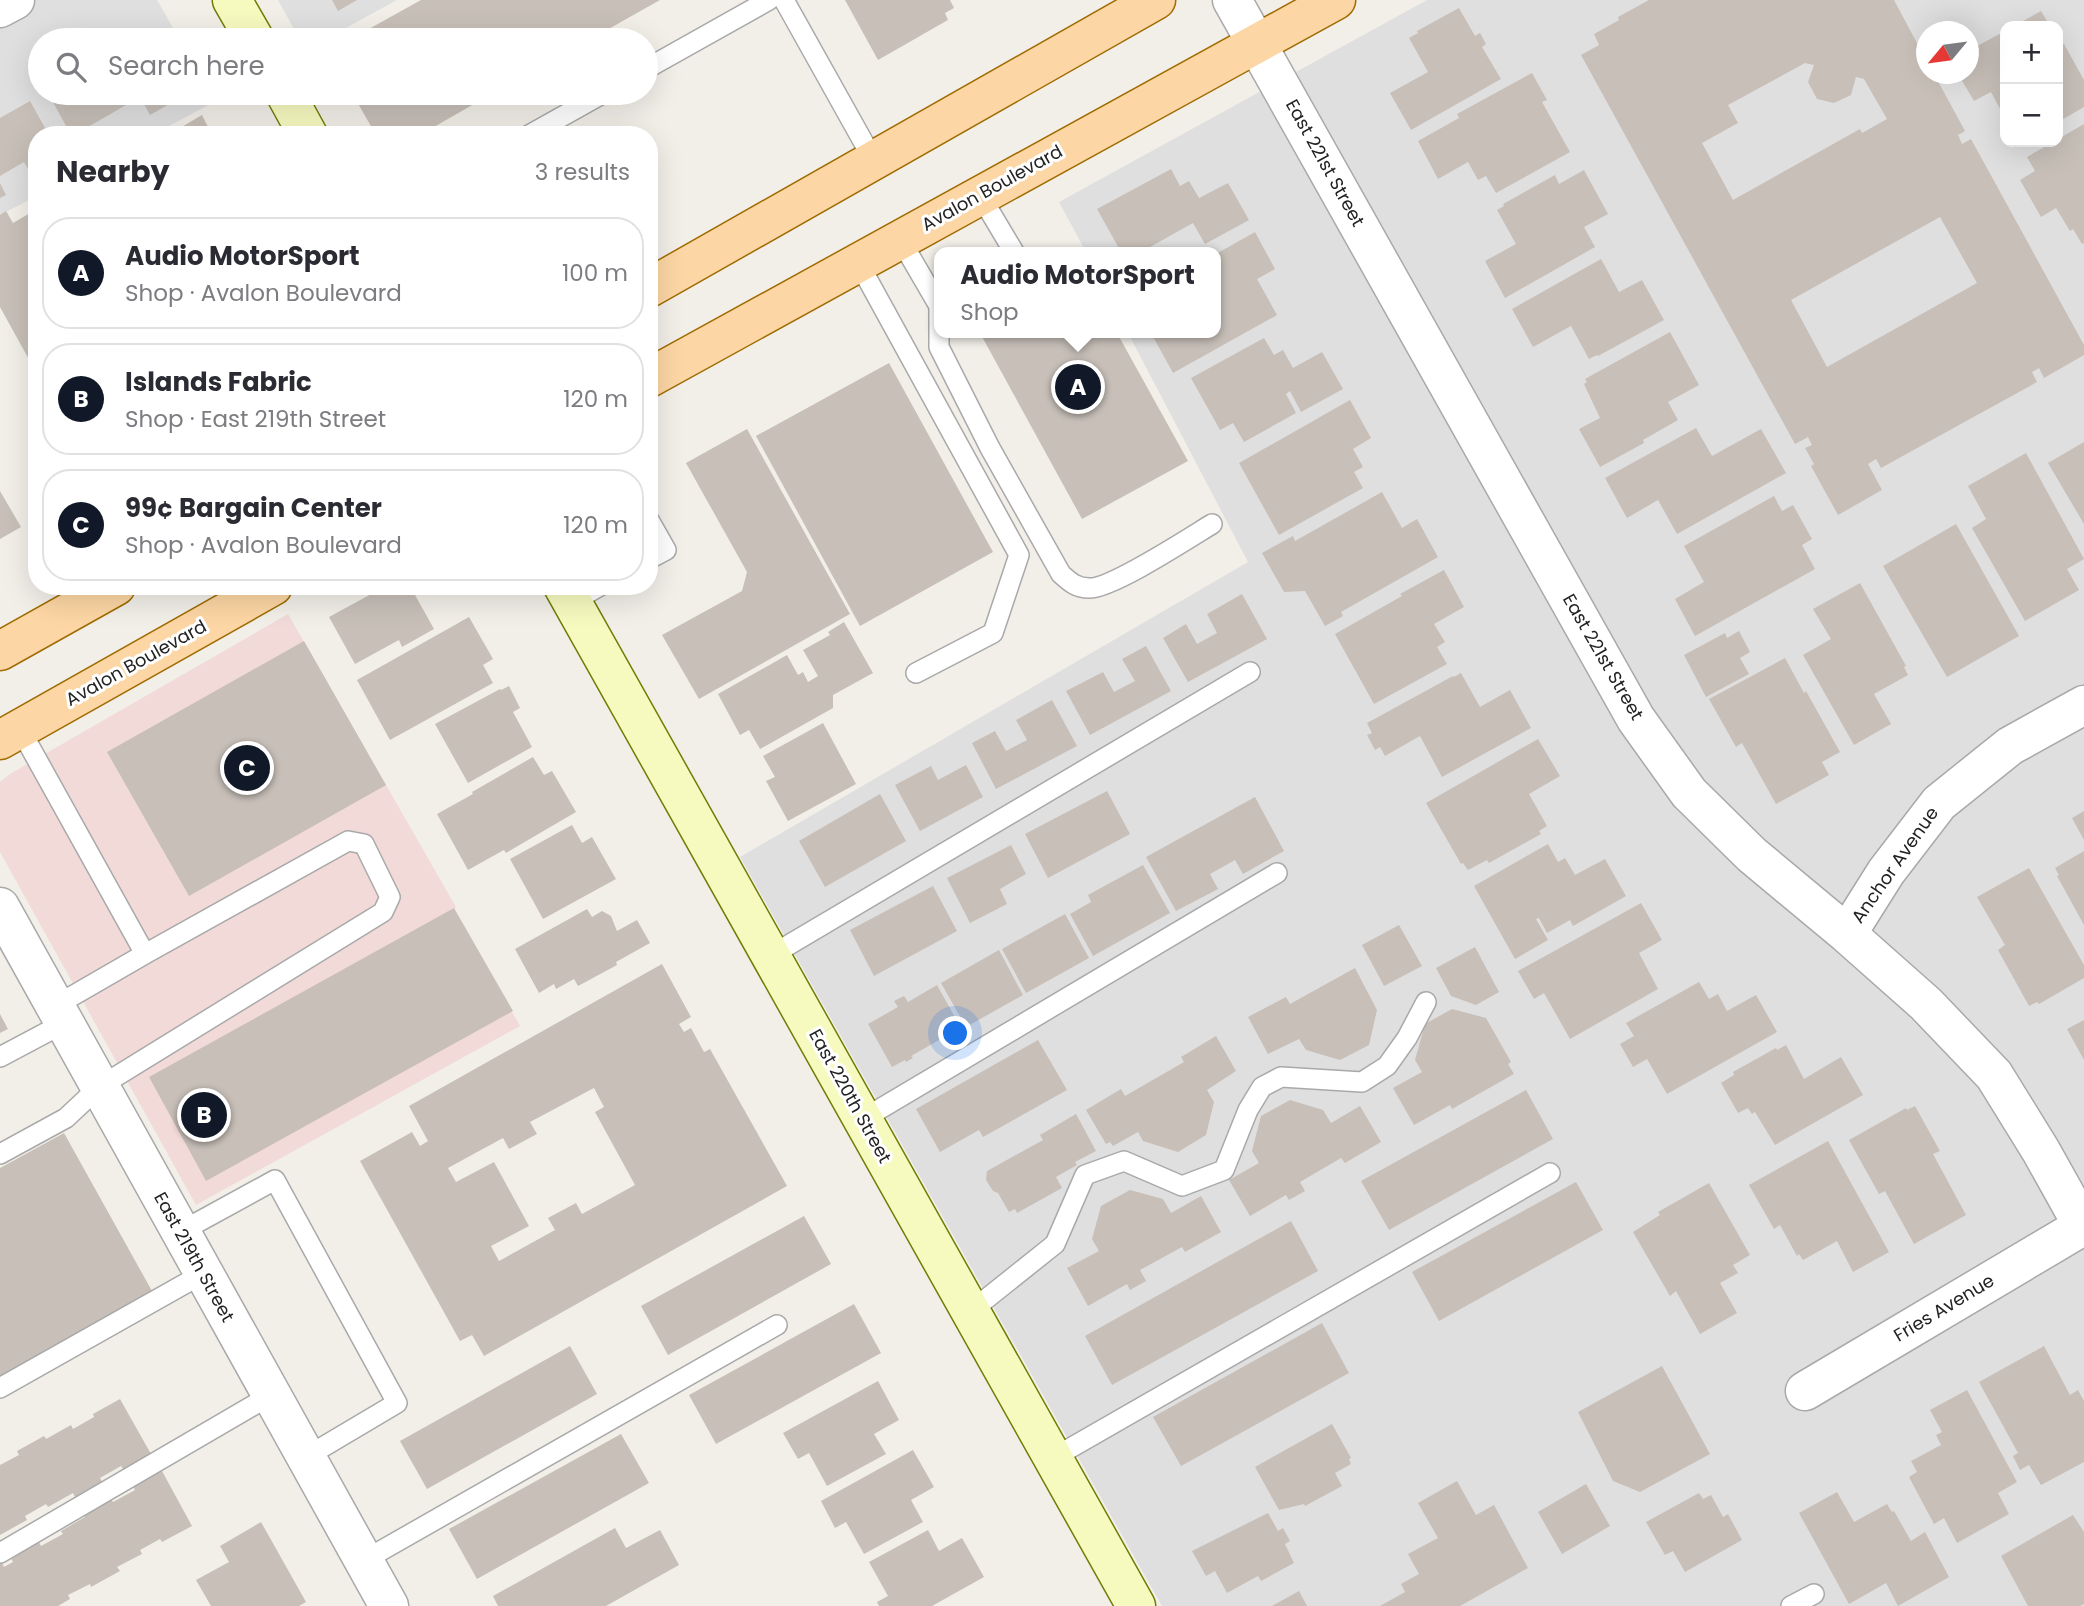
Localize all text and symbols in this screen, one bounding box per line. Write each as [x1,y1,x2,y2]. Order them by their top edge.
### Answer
north arrow [1916,21,1979,84]
map controls [2000,21,2063,147]
button: + [2000,21,2063,84]
search box [28,28,658,105]
icon: search [52,48,90,86]
text: Search here [108,48,265,84]
button: − [2000,84,2063,147]
street label: East 221st Street [1280,95,1371,231]
street label: Avalon Boulevard [917,138,1067,237]
text: Nearby [56,150,170,193]
text: 3 results [535,156,630,188]
text: Audio MotorSport [125,238,360,274]
popup [934,247,1221,338]
text: A [73,257,89,289]
text: 100 m [562,257,628,289]
text: Audio MotorSport [960,257,1195,293]
text: Shop · Avalon Boulevard [125,277,402,309]
text: Shop [960,296,1019,328]
pin: A [1055,361,1101,413]
text: Islands Fabric [125,364,312,400]
text: B [73,383,89,415]
text: 120 m [563,383,628,415]
text: Shop · East 219th Street [125,403,386,435]
text: 99¢ Bargain Center [125,490,382,526]
text: C [72,509,90,541]
text: 120 m [563,509,628,541]
text: Shop · Avalon Boulevard [125,529,402,561]
street label: East 221st Street [1557,589,1650,725]
street label: Avalon Boulevard [61,613,211,712]
pin: C [224,742,270,794]
street label: Anchor Avenue [1845,802,1944,928]
your location [938,1016,972,1050]
street label: East 220th Street [803,1024,898,1167]
pin: B [181,1089,227,1141]
street label: East 219th Street [148,1187,241,1326]
street label: Fries Avenue [1889,1268,1999,1347]

